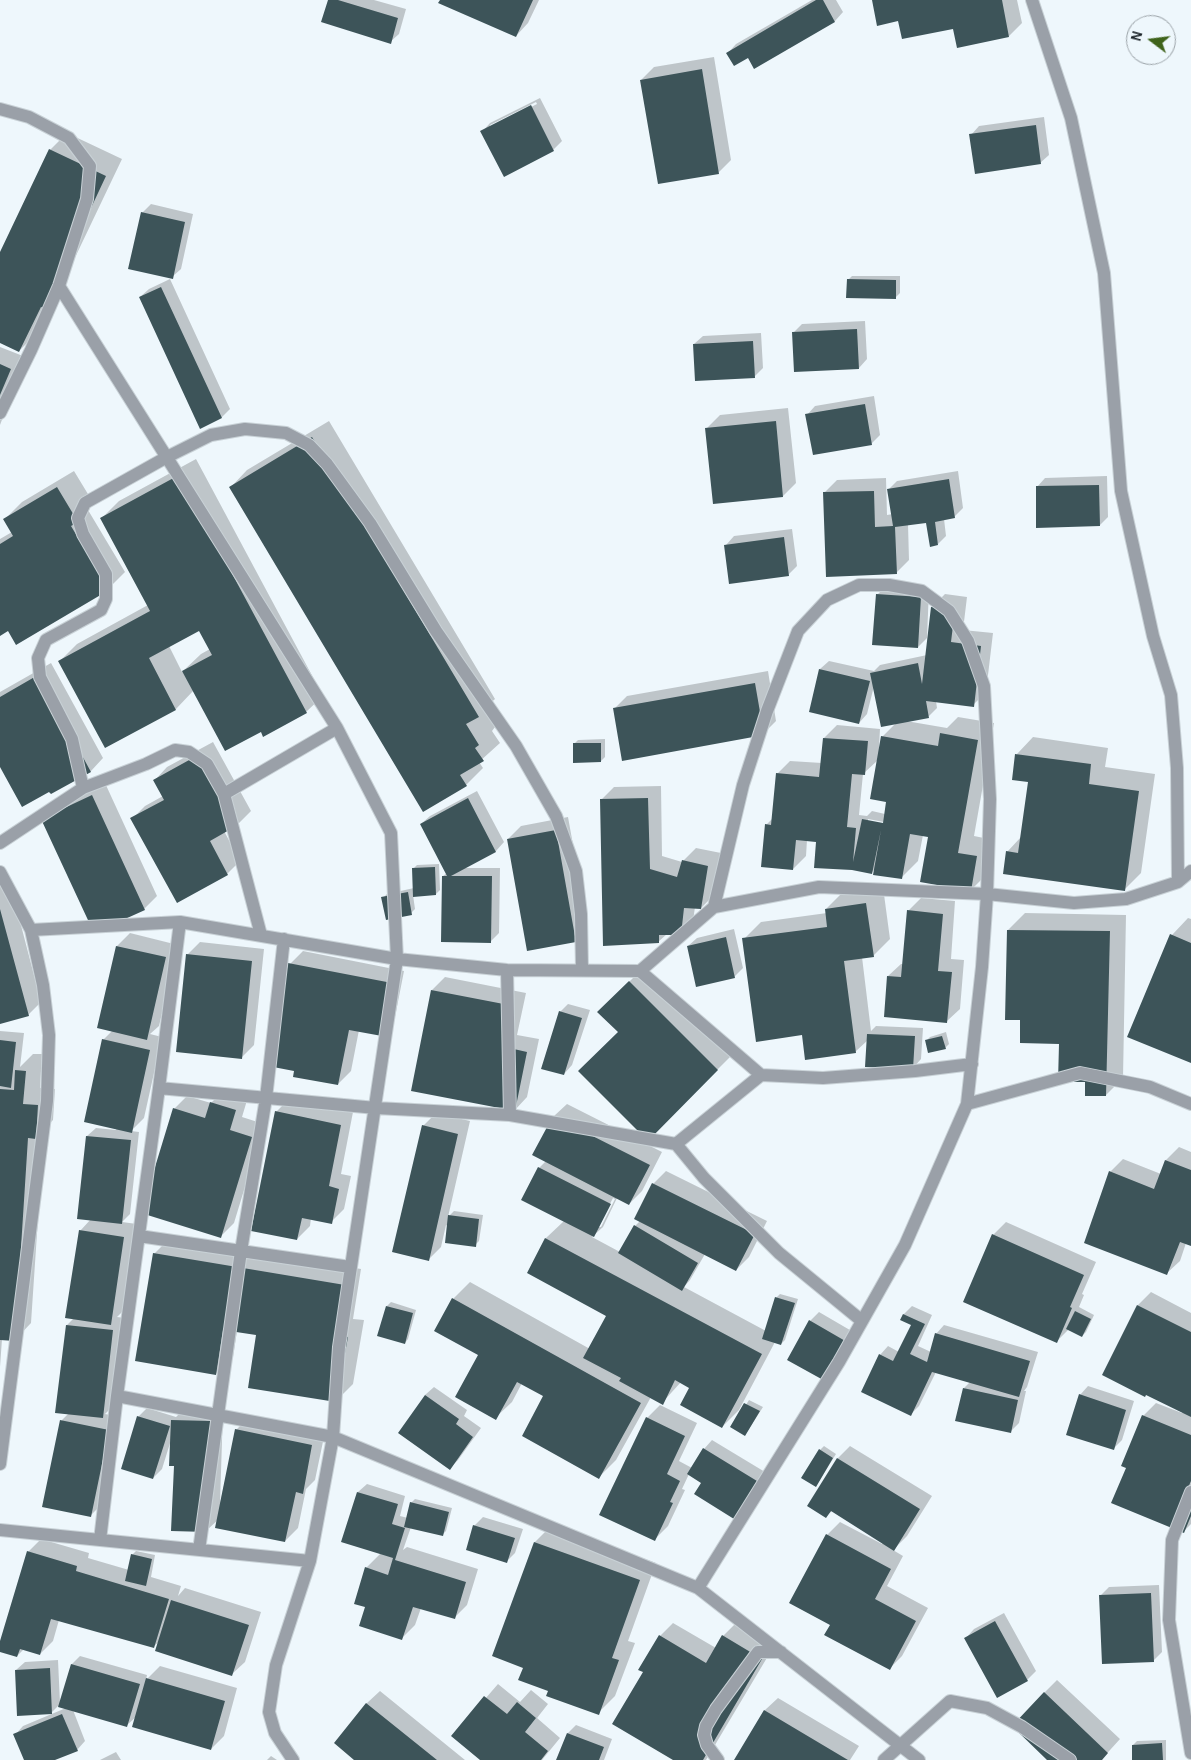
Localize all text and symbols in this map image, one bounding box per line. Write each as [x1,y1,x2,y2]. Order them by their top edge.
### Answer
north arrow [1126,15,1176,65]
text: N [1129,30,1145,43]

